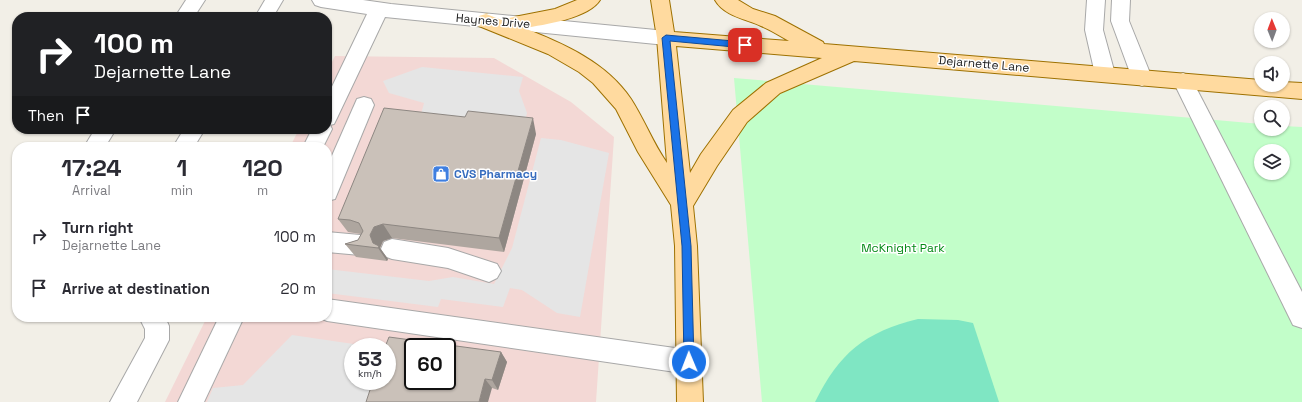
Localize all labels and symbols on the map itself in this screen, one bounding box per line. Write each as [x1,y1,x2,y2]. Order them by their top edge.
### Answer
street label: Haynes Drive [455,10,531,32]
north arrow [1254,12,1290,48]
pin [728,28,762,62]
street label: Dejarnette Lane [938,52,1030,76]
shop icon: CVS Pharmacy [431,164,451,184]
place label: CVS Pharmacy [454,166,537,182]
park label: McKnight Park [861,240,945,256]
speed limit sign: 60 [404,338,456,390]
position arrow [668,341,710,383]

